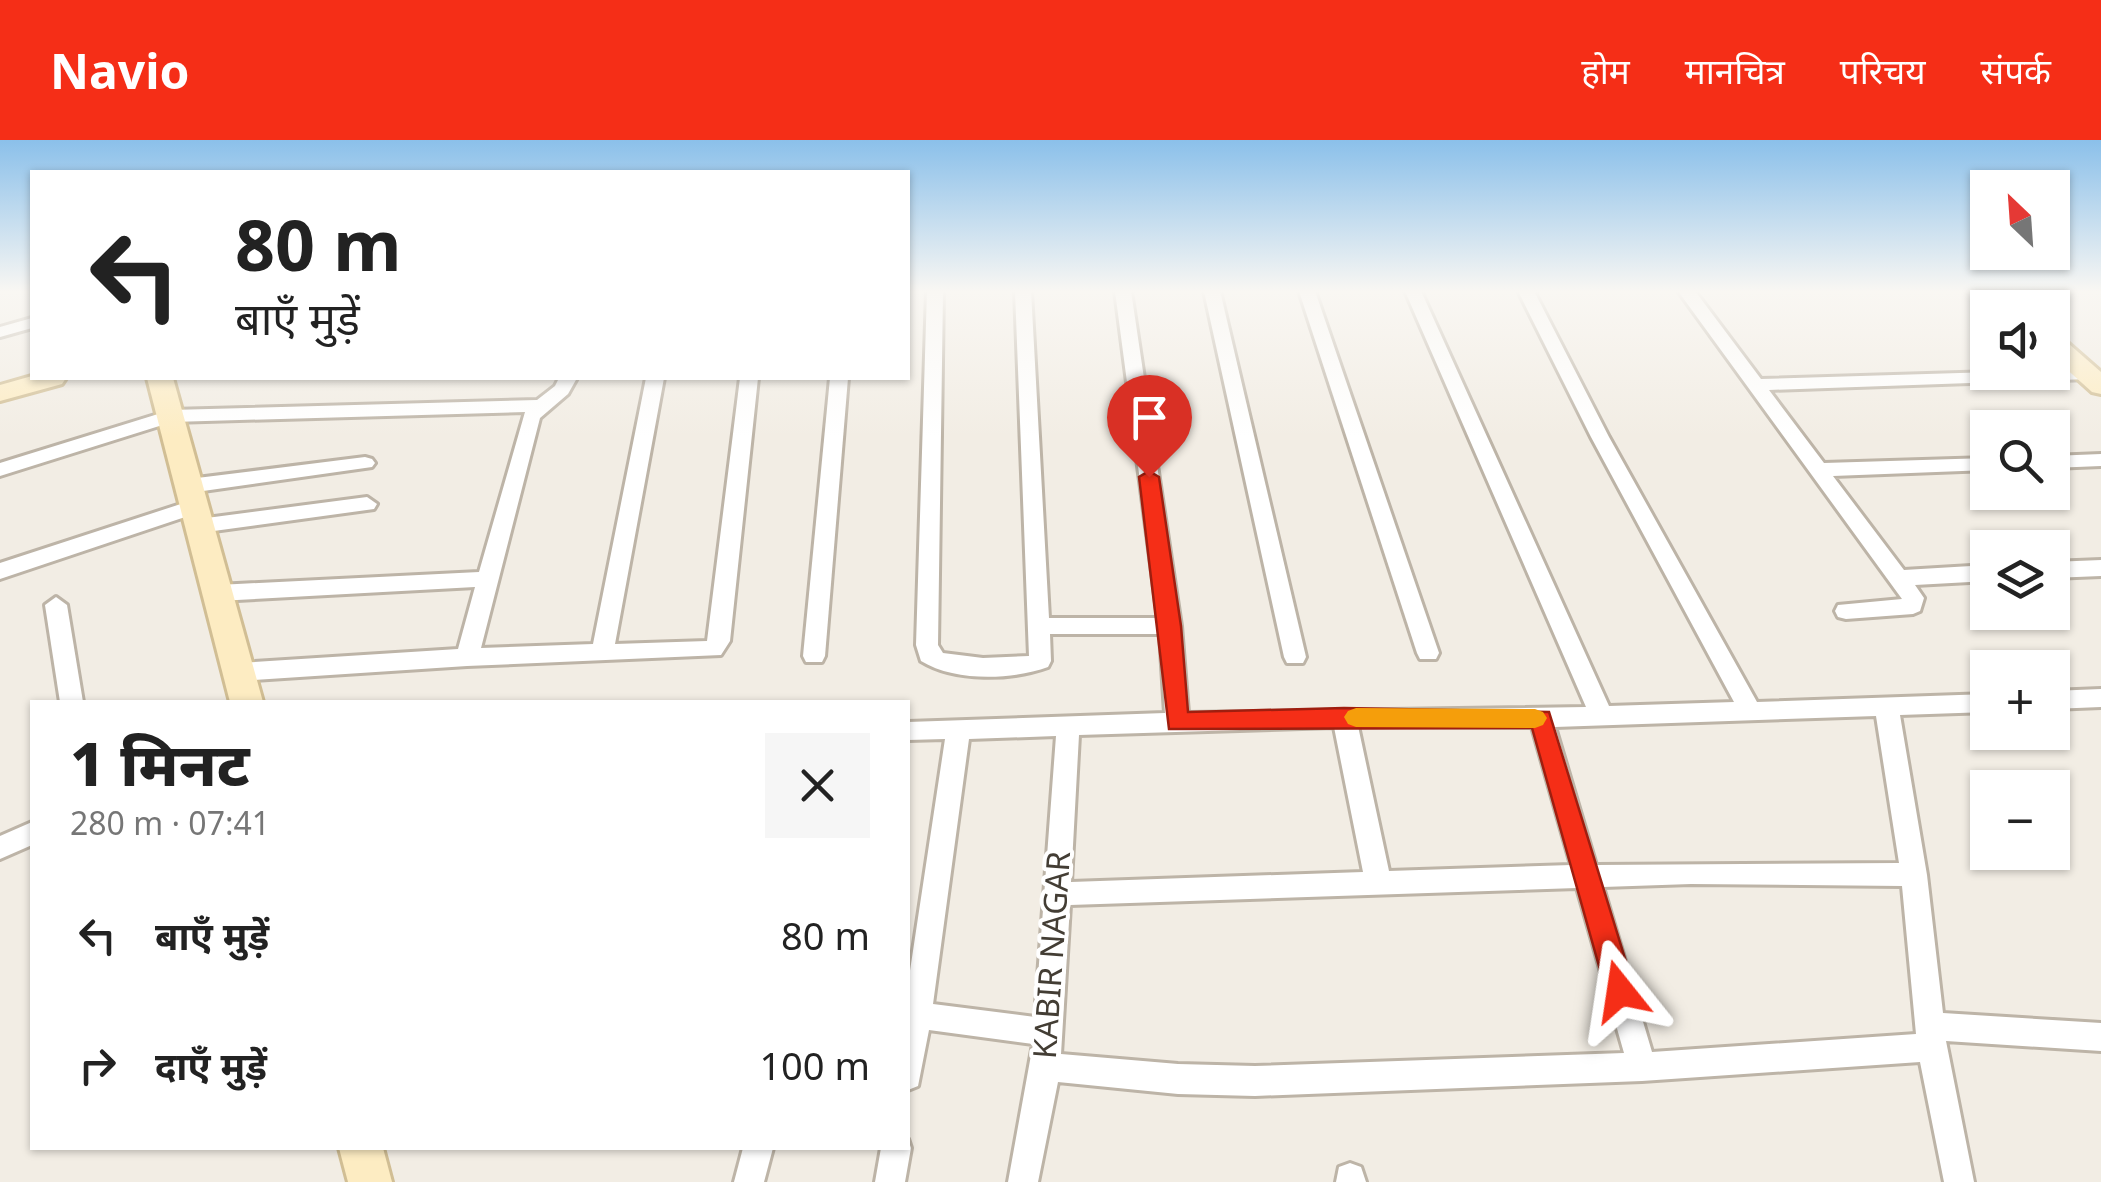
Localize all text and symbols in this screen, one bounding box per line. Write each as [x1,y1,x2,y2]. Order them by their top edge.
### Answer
text: Navio [50,38,190,103]
text: होम [1581,47,1630,94]
text: मानचित्र [1685,47,1785,94]
text: परिचय [1840,47,1926,94]
text: संपर्क [1981,47,2051,94]
north arrow [1970,170,2070,270]
map controls [1970,170,2070,870]
text: 80 m [235,196,402,292]
icon: left [70,210,200,340]
text: बाएँ मुड़ें [235,287,360,348]
button: sound [1970,290,2070,390]
pin [1107,375,1192,478]
icon: arrive [1122,390,1177,445]
button: search [1970,410,2070,510]
button: layers [1970,530,2070,630]
button: + [1970,650,2070,750]
text: 1 मिनट [70,722,249,804]
button: close [765,733,870,838]
button: − [1970,770,2070,870]
text: 280 m · 07:41 [70,801,270,844]
street label: KABIR NAGAR [1022,850,1079,1060]
icon: left [70,908,125,963]
text: बाएँ मुड़ें [155,909,269,961]
text: 80 m [781,909,870,961]
position arrow [1568,939,1672,1043]
icon: right [70,1038,125,1093]
text: दाएँ मुड़ें [155,1039,267,1091]
text: 100 m [759,1039,870,1091]

